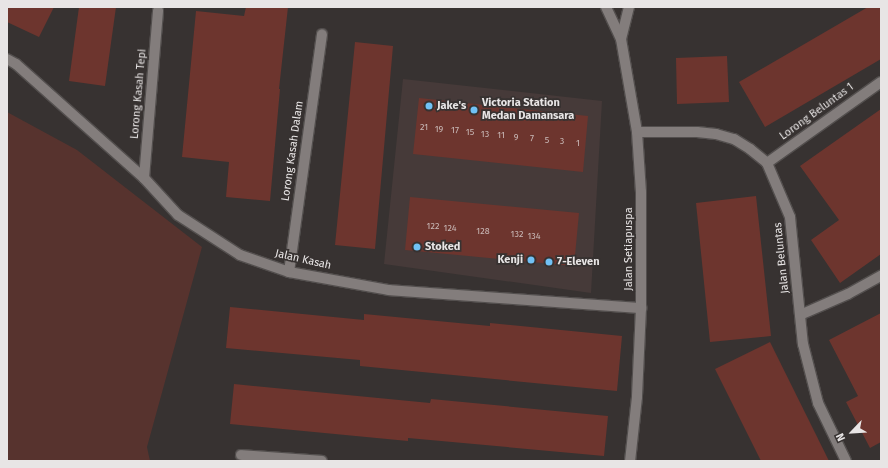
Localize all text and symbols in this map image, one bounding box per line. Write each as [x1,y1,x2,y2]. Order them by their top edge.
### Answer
street label: Lorong Kasah Tepi [128,48,150,140]
street label: Lorong Beluntas 1 [777,81,857,143]
place label: Victoria Station Medan Damansara [482,97,574,123]
place label: Jake's [437,99,466,113]
street label: Lorong Kasah Dalam [279,100,307,202]
marker: Jake's [424,101,434,111]
marker: Victoria Station Medan Damansara [469,105,479,115]
house number: 21 [420,122,428,132]
house number: 19 [435,124,443,134]
house number: 17 [451,125,459,135]
house number: 15 [466,127,474,137]
house number: 13 [481,129,489,139]
house number: 11 [497,130,505,140]
house number: 9 [514,132,518,142]
house number: 7 [530,133,534,143]
house number: 5 [545,135,549,145]
house number: 3 [560,136,564,146]
house number: 1 [576,138,580,148]
street label: Jalan Setiapuspa [622,207,636,291]
house number: 122 [427,221,439,231]
street label: Jalan Beluntas [772,222,792,294]
house number: 124 [444,223,456,233]
house number: 128 [476,226,490,236]
house number: 132 [511,229,523,239]
house number: 134 [527,231,541,241]
place label: Stoked [425,240,460,254]
marker: Stoked [412,242,422,252]
street label: Jalan Kasah [274,247,332,273]
place label: Kenji [498,253,523,267]
marker: Kenji [526,255,536,265]
place label: 7-Eleven [557,255,599,269]
marker: 7-Eleven [544,257,554,267]
north arrow [832,412,872,452]
text: N [833,431,848,443]

